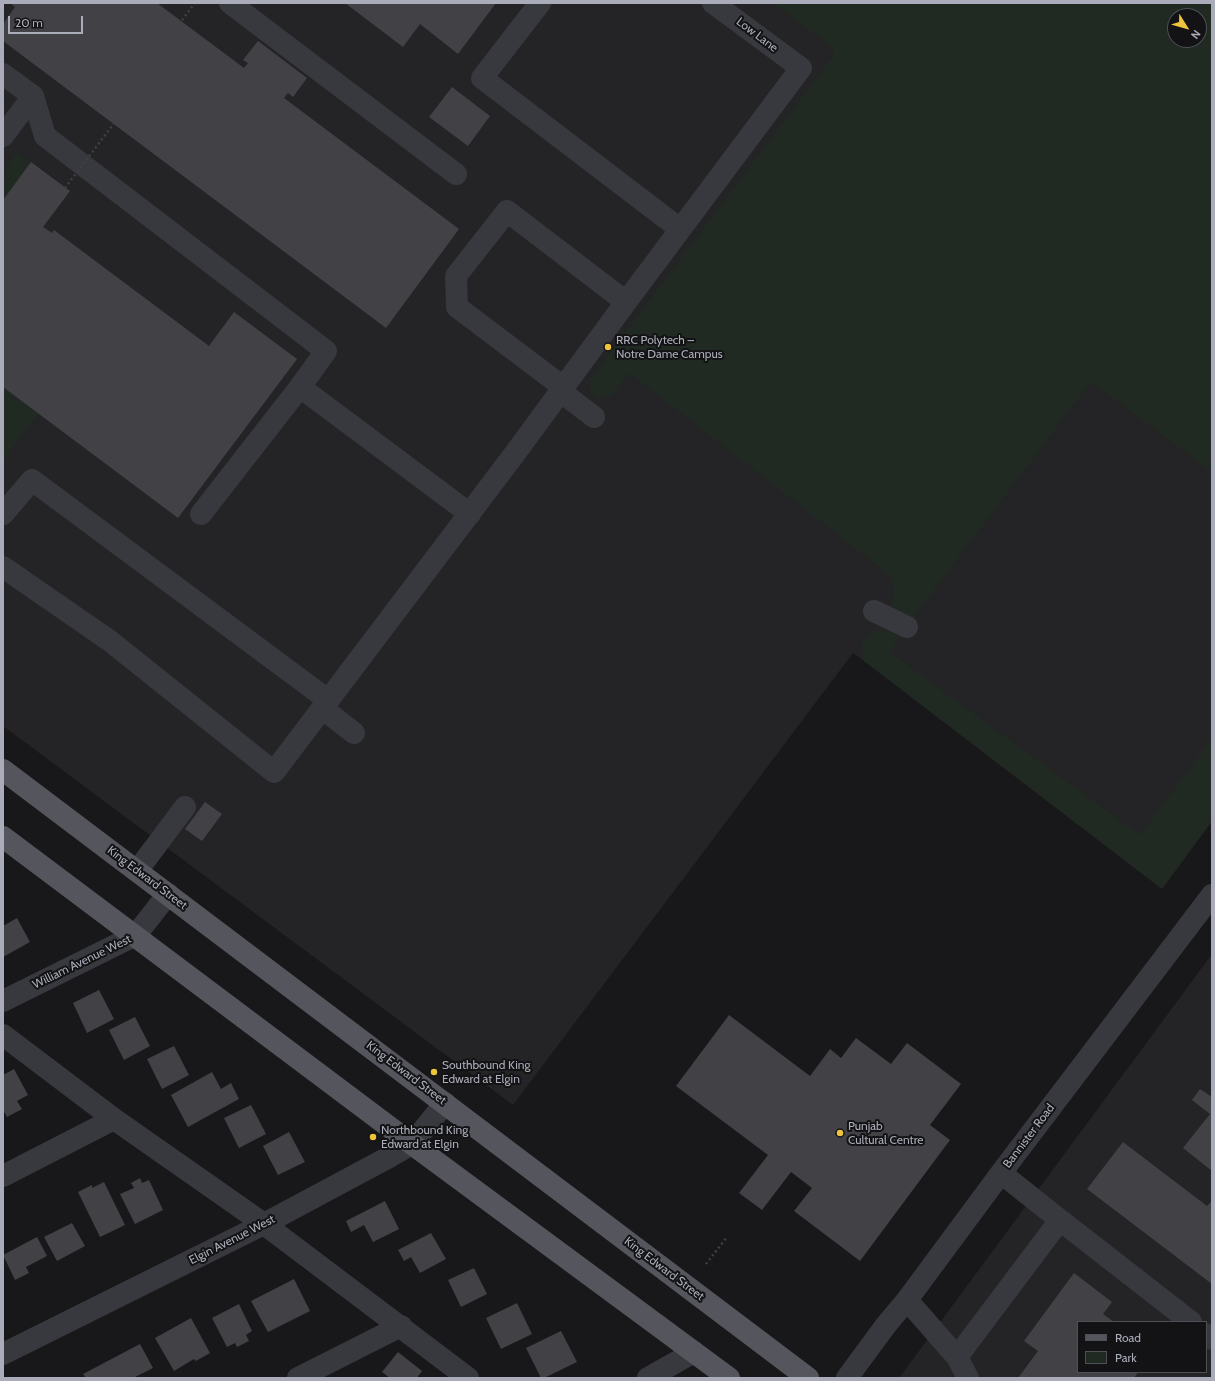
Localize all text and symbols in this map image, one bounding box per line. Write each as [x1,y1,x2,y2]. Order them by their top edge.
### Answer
scale bar [10,8,85,34]
north arrow [1167,8,1207,48]
text: 20 m [15,15,43,30]
street label: Low Lane [733,15,781,55]
text: N [1188,27,1204,42]
place label: RRC Polytech – Notre Dame Campus [616,333,723,361]
marker: RRC Polytech – Notre Dame Campus [603,342,613,352]
street label: King Edward Street [104,843,190,913]
street label: William Avenue West [30,932,134,992]
street label: King Edward Street [363,1038,449,1108]
place label: Southbound King Edward at Elgin [442,1058,530,1086]
marker: Southbound King Edward at Elgin [429,1067,439,1077]
street label: Bannister Road [1000,1101,1058,1171]
place label: Punjab Cultural Centre [848,1119,923,1147]
place label: Northbound King Edward at Elgin [381,1123,468,1151]
marker: Punjab Cultural Centre [835,1128,845,1138]
marker: Northbound King Edward at Elgin [368,1132,378,1142]
street label: Elgin Avenue West [187,1212,277,1268]
street label: King Edward Street [621,1234,707,1304]
legend [1077,1321,1207,1373]
text: Road [1115,1330,1141,1345]
text: Park [1115,1350,1137,1365]

